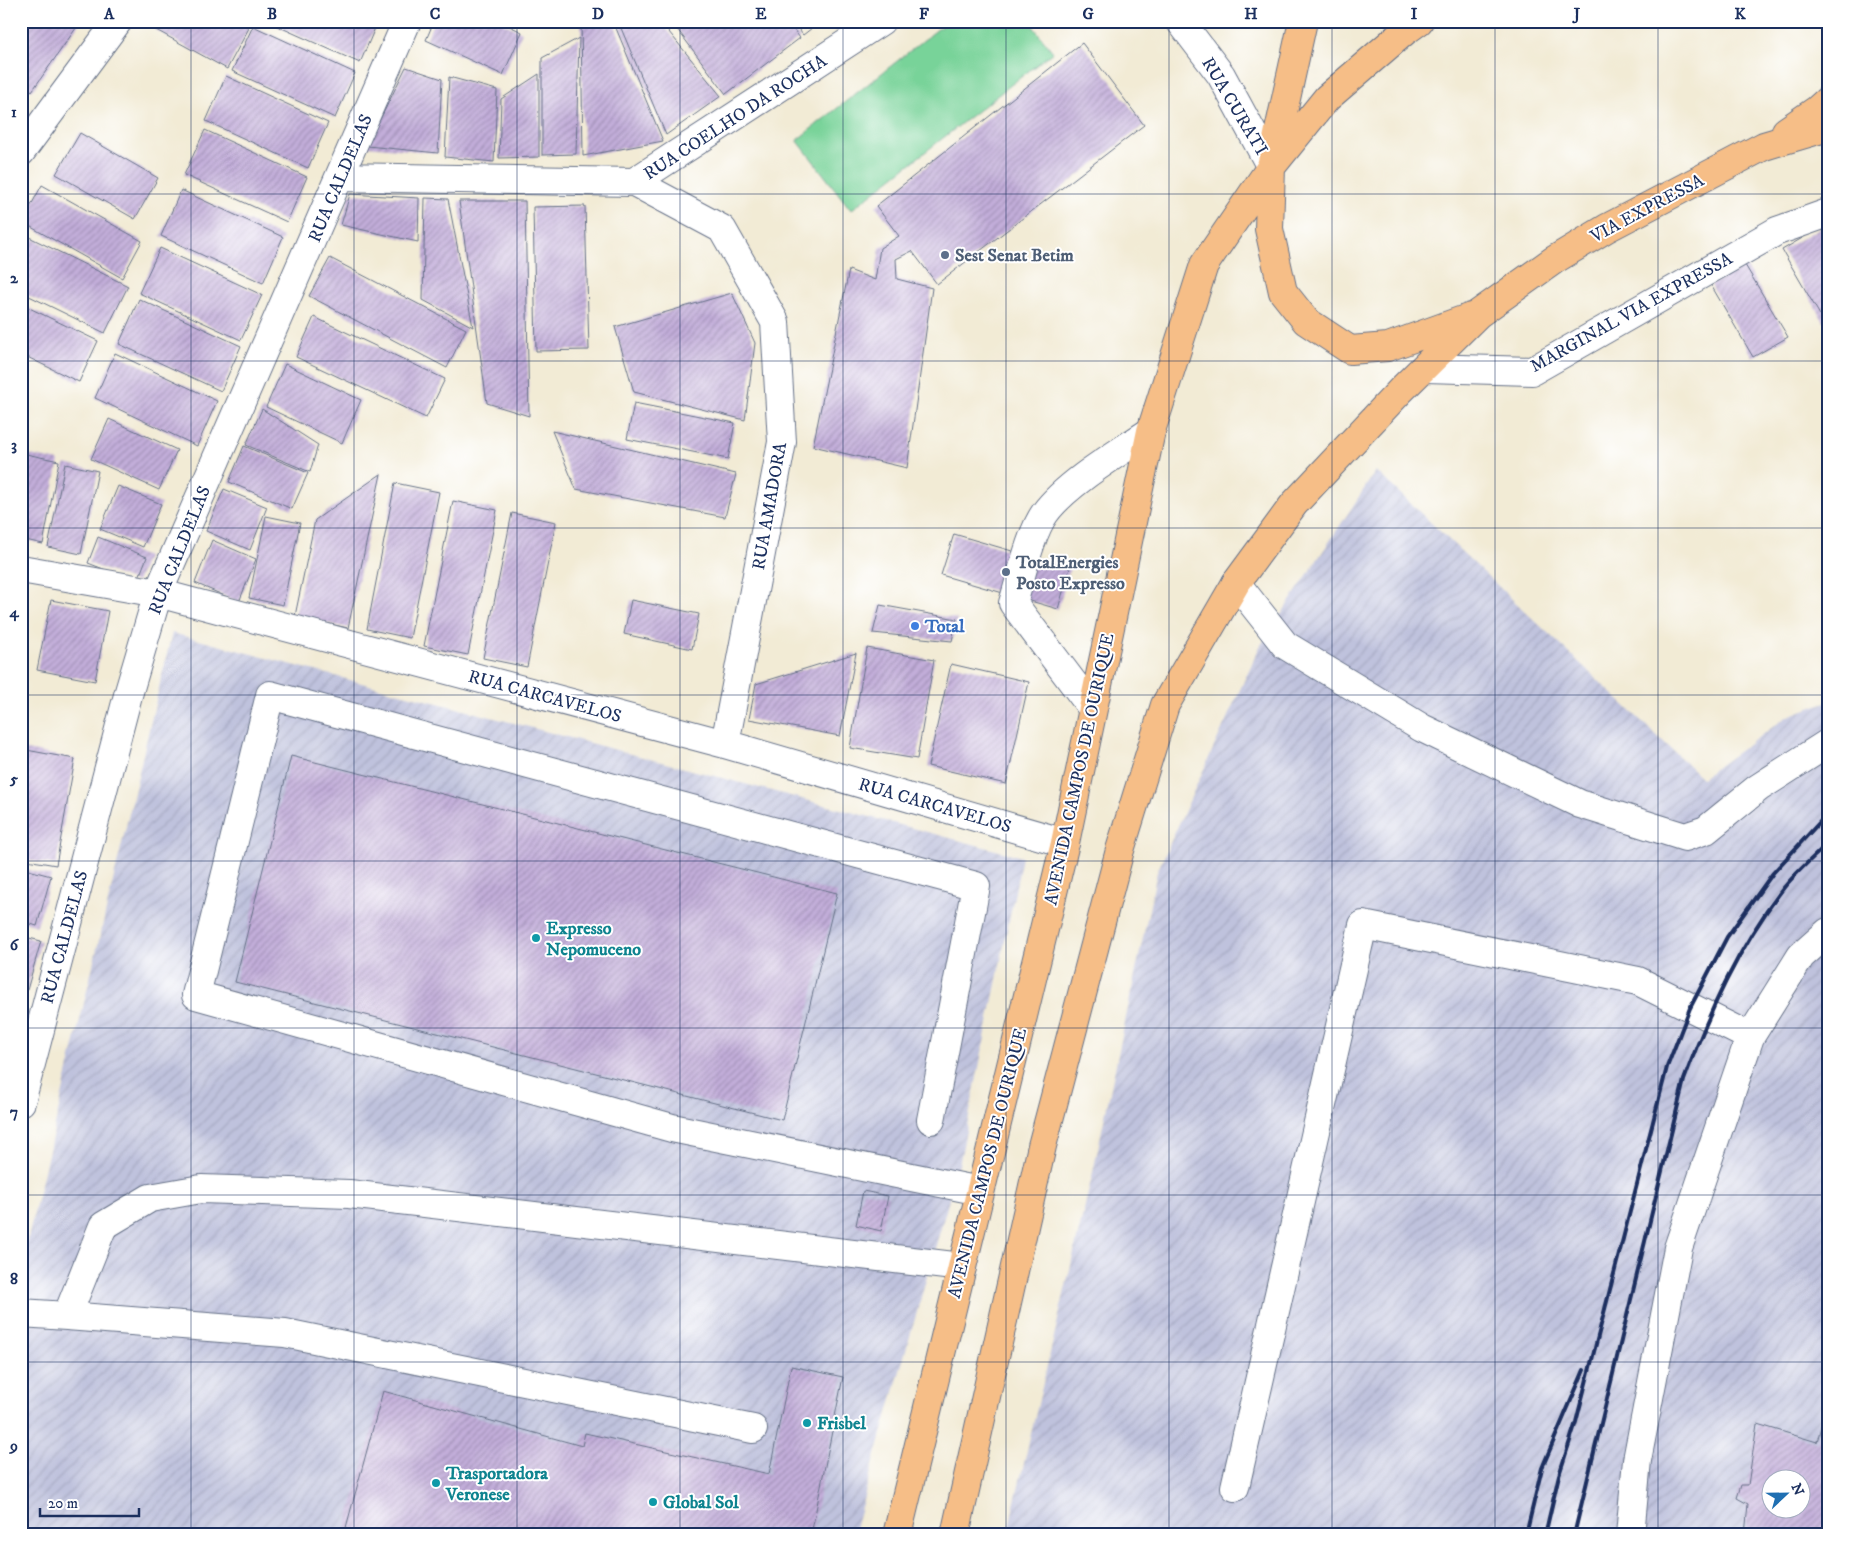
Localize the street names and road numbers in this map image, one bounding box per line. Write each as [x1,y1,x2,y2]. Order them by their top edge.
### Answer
street label: RUA COELHO DA ROCHA [640,50,832,185]
street label: RUA CURATI [1196,54,1272,159]
street label: RUA CALDELAS [304,111,378,246]
street label: VIA EXPRESSA [1586,169,1708,249]
street label: MARGINAL VIA EXPRESSA [1527,248,1737,378]
street label: RUA AMADORA [748,440,792,572]
street label: RUA CALDELAS [144,483,216,618]
street label: AVENIDA CAMPOS DE OURIQUE [1040,631,1120,907]
street label: RUA CARCAVELOS [466,666,624,728]
street label: RUA CARCAVELOS [856,774,1014,838]
street label: RUA CALDELAS [37,868,93,1006]
street label: AVENIDA CAMPOS DE OURIQUE [944,1026,1032,1301]

